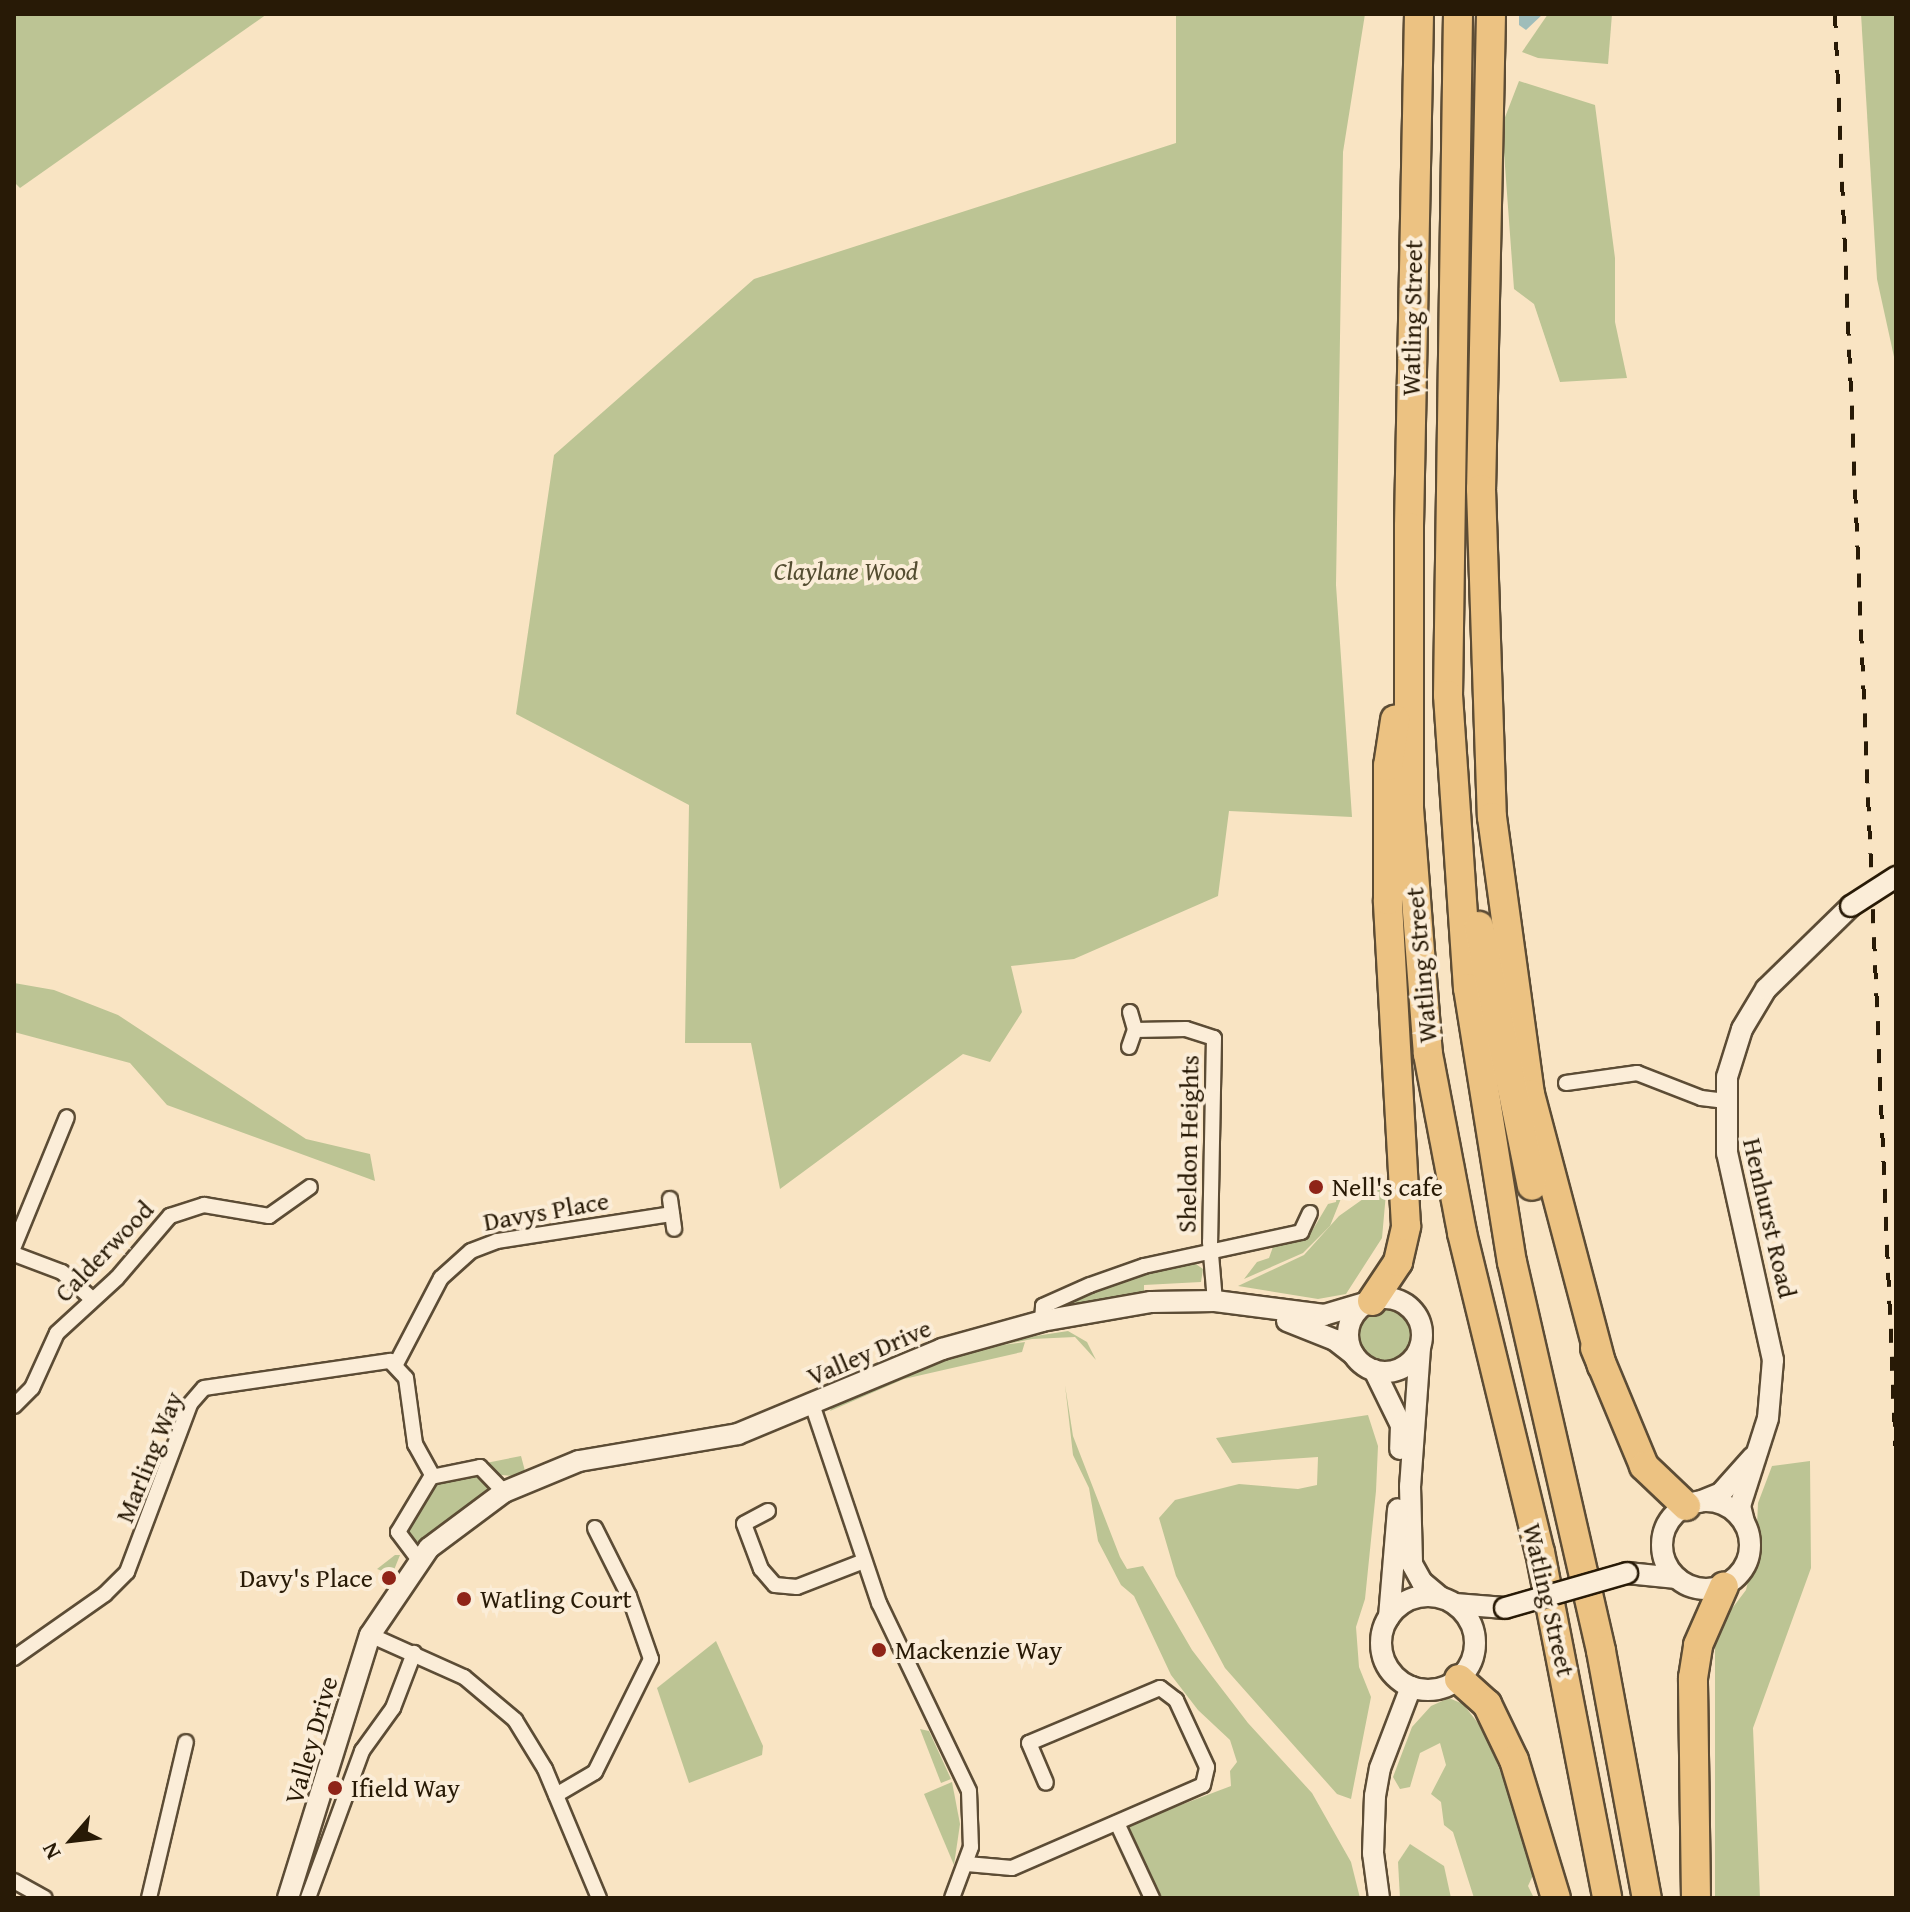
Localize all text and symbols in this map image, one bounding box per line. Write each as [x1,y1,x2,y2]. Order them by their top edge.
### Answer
street label: Watling Street [1395,240,1429,396]
park label: Claylane Wood [774,555,918,587]
street label: Watling Street [1399,886,1443,1044]
street label: Sheldon Heights [1171,1055,1205,1233]
street label: Henhurst Road [1736,1135,1804,1301]
place label: Nell's cafe [1332,1171,1443,1203]
marker: Nell's cafe [1307,1178,1325,1196]
street label: Davys Place [481,1185,611,1237]
street label: Calderwood [48,1194,160,1308]
street label: Valley Drive [802,1312,936,1392]
street label: Marling Way [109,1387,189,1527]
street label: Watling Street [1516,1520,1582,1680]
place label: Davy's Place [239,1562,373,1594]
marker: Davy's Place [380,1569,398,1587]
place label: Watling Court [480,1583,632,1615]
marker: Watling Court [455,1590,473,1608]
place label: Mackenzie Way [895,1634,1062,1666]
marker: Mackenzie Way [870,1641,888,1659]
street label: Valley Drive [278,1672,344,1808]
place label: Ifield Way [351,1772,460,1804]
marker: Ifield Way [326,1779,344,1797]
north arrow [32,1800,112,1880]
text: N [33,1837,68,1865]

